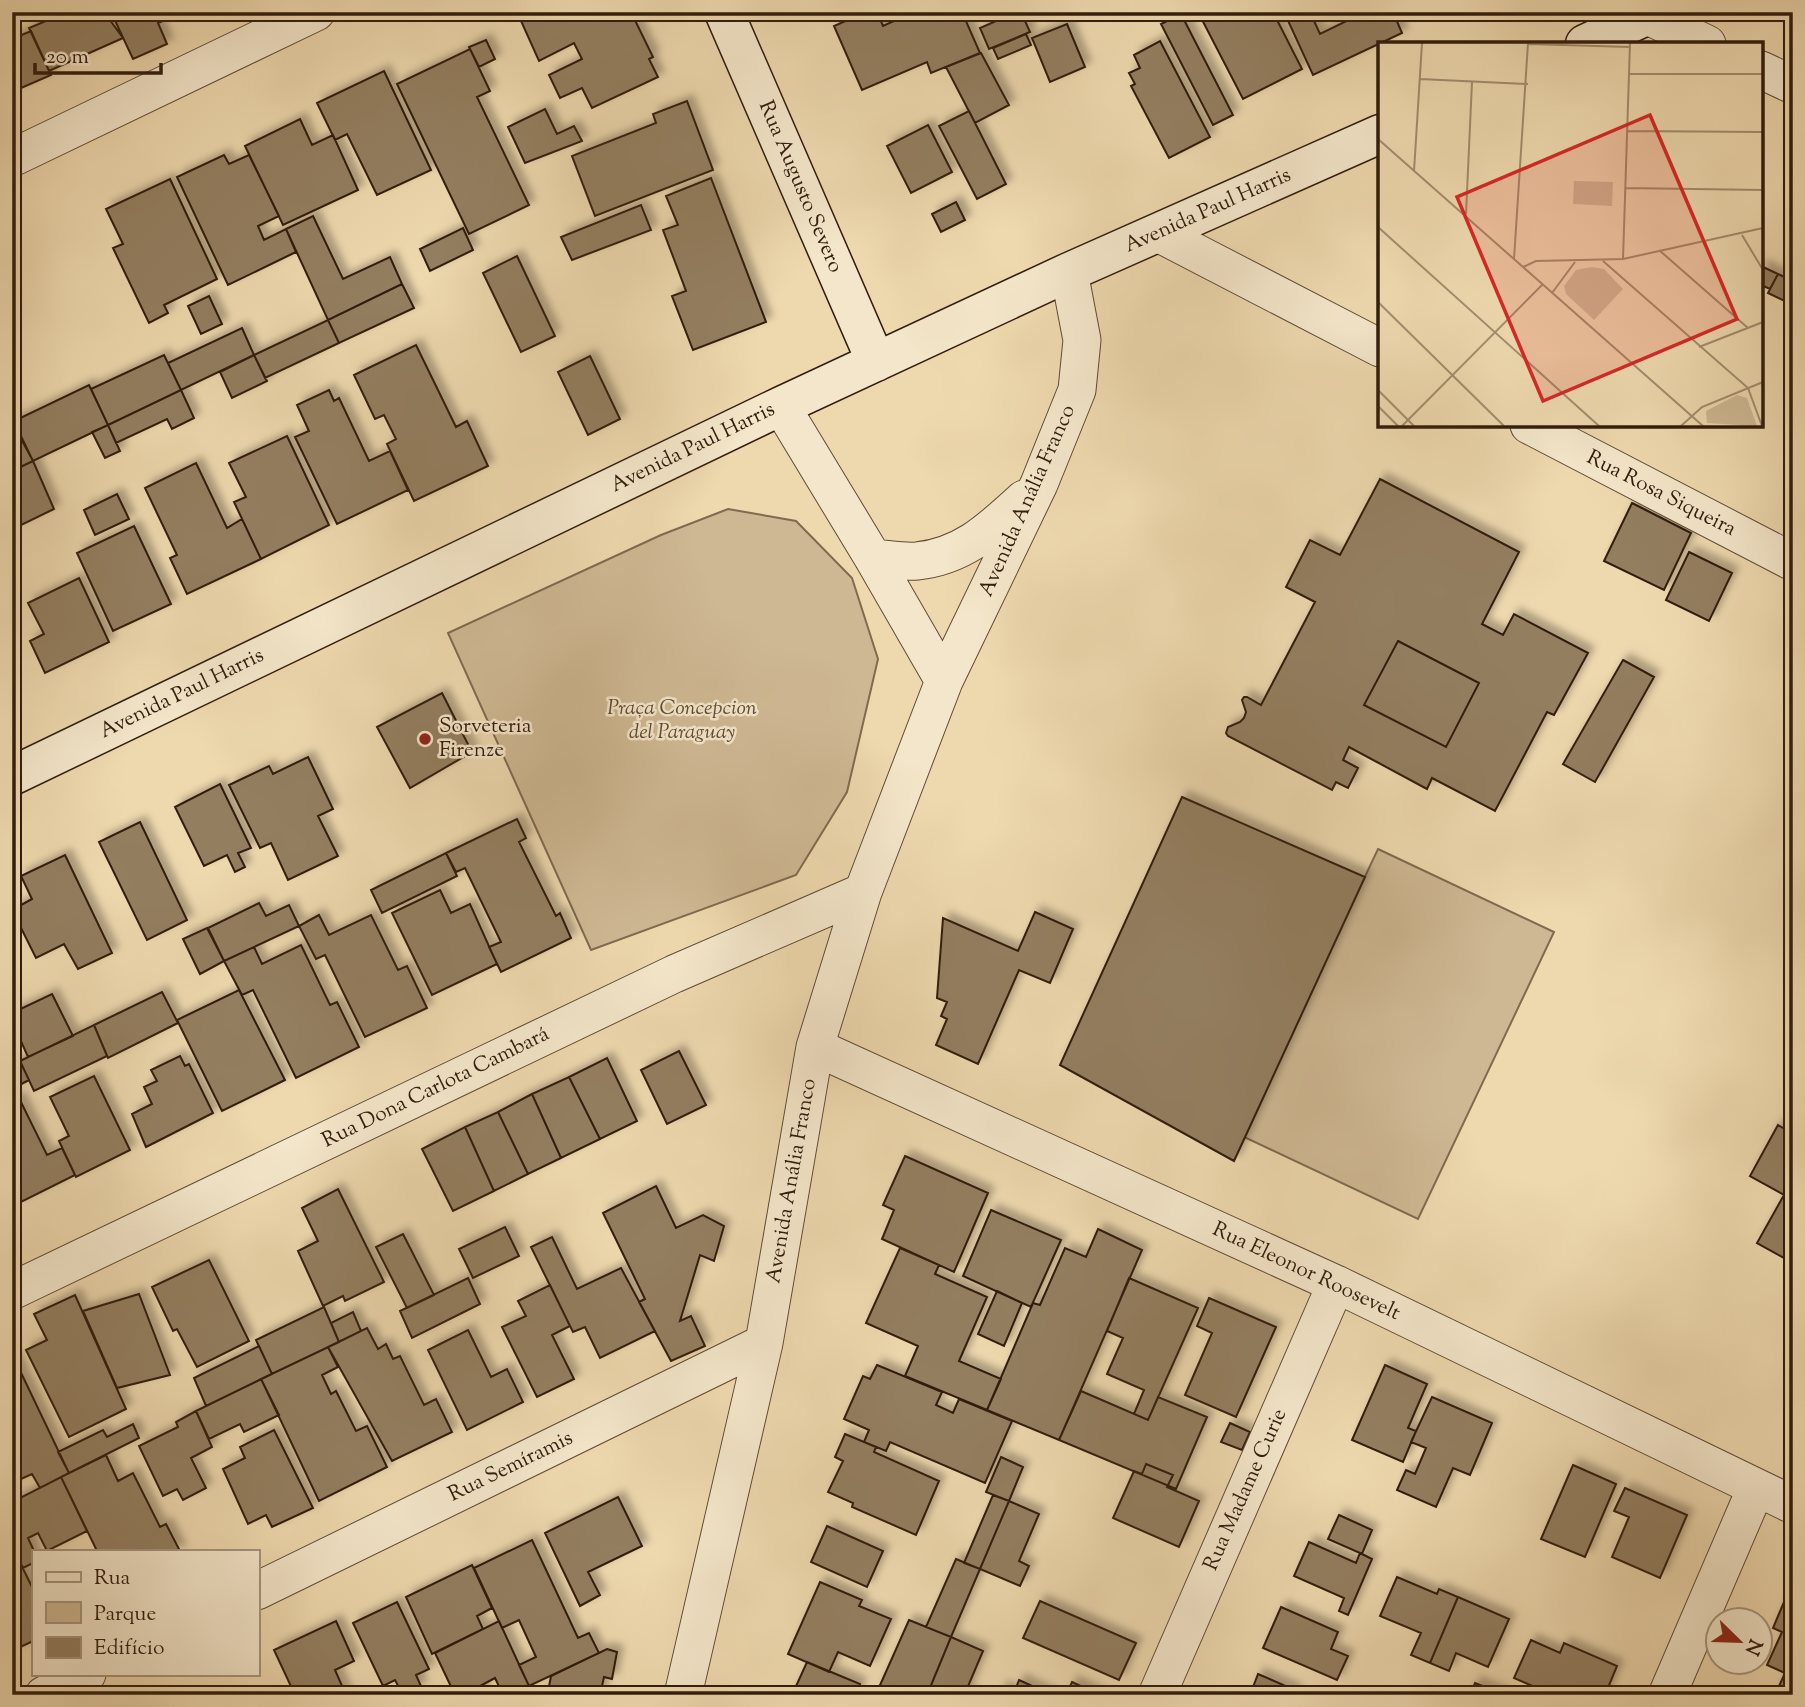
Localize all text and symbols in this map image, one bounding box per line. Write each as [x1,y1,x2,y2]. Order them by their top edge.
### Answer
scale bar [35,32,161,76]
inset map [1378,42,1763,427]
text: 20 m [46,43,89,73]
street label: Rua Augusto Severo [750,96,850,278]
street label: Avenida Paul Harris [1120,161,1296,261]
street label: Avenida Paul Harris [606,395,780,501]
street label: Avenida Anália Franco [972,400,1084,602]
street label: Rua Rosa Siqueira [1581,443,1741,545]
street label: Avenida Paul Harris [95,641,269,747]
park label: Praça Concepcion del Paraguay [607,694,757,748]
place label: Sorveteria Firenze [439,712,532,766]
marker: Sorveteria Firenze [417,731,433,747]
street label: Rua Dona Carlota Cambará [317,1020,555,1156]
street label: Avenida Anália Franco [759,1076,825,1286]
street label: Rua Eleonor Roosevelt [1207,1215,1405,1329]
street label: Rua Madame Curie [1197,1404,1295,1576]
street label: Rua Semíramis [444,1424,578,1510]
legend [32,1550,259,1676]
text: Rua [94,1564,131,1594]
text: Parque [94,1600,156,1630]
north arrow [1703,1606,1773,1676]
text: Edifício [94,1634,164,1664]
text: N [1737,1634,1768,1659]

